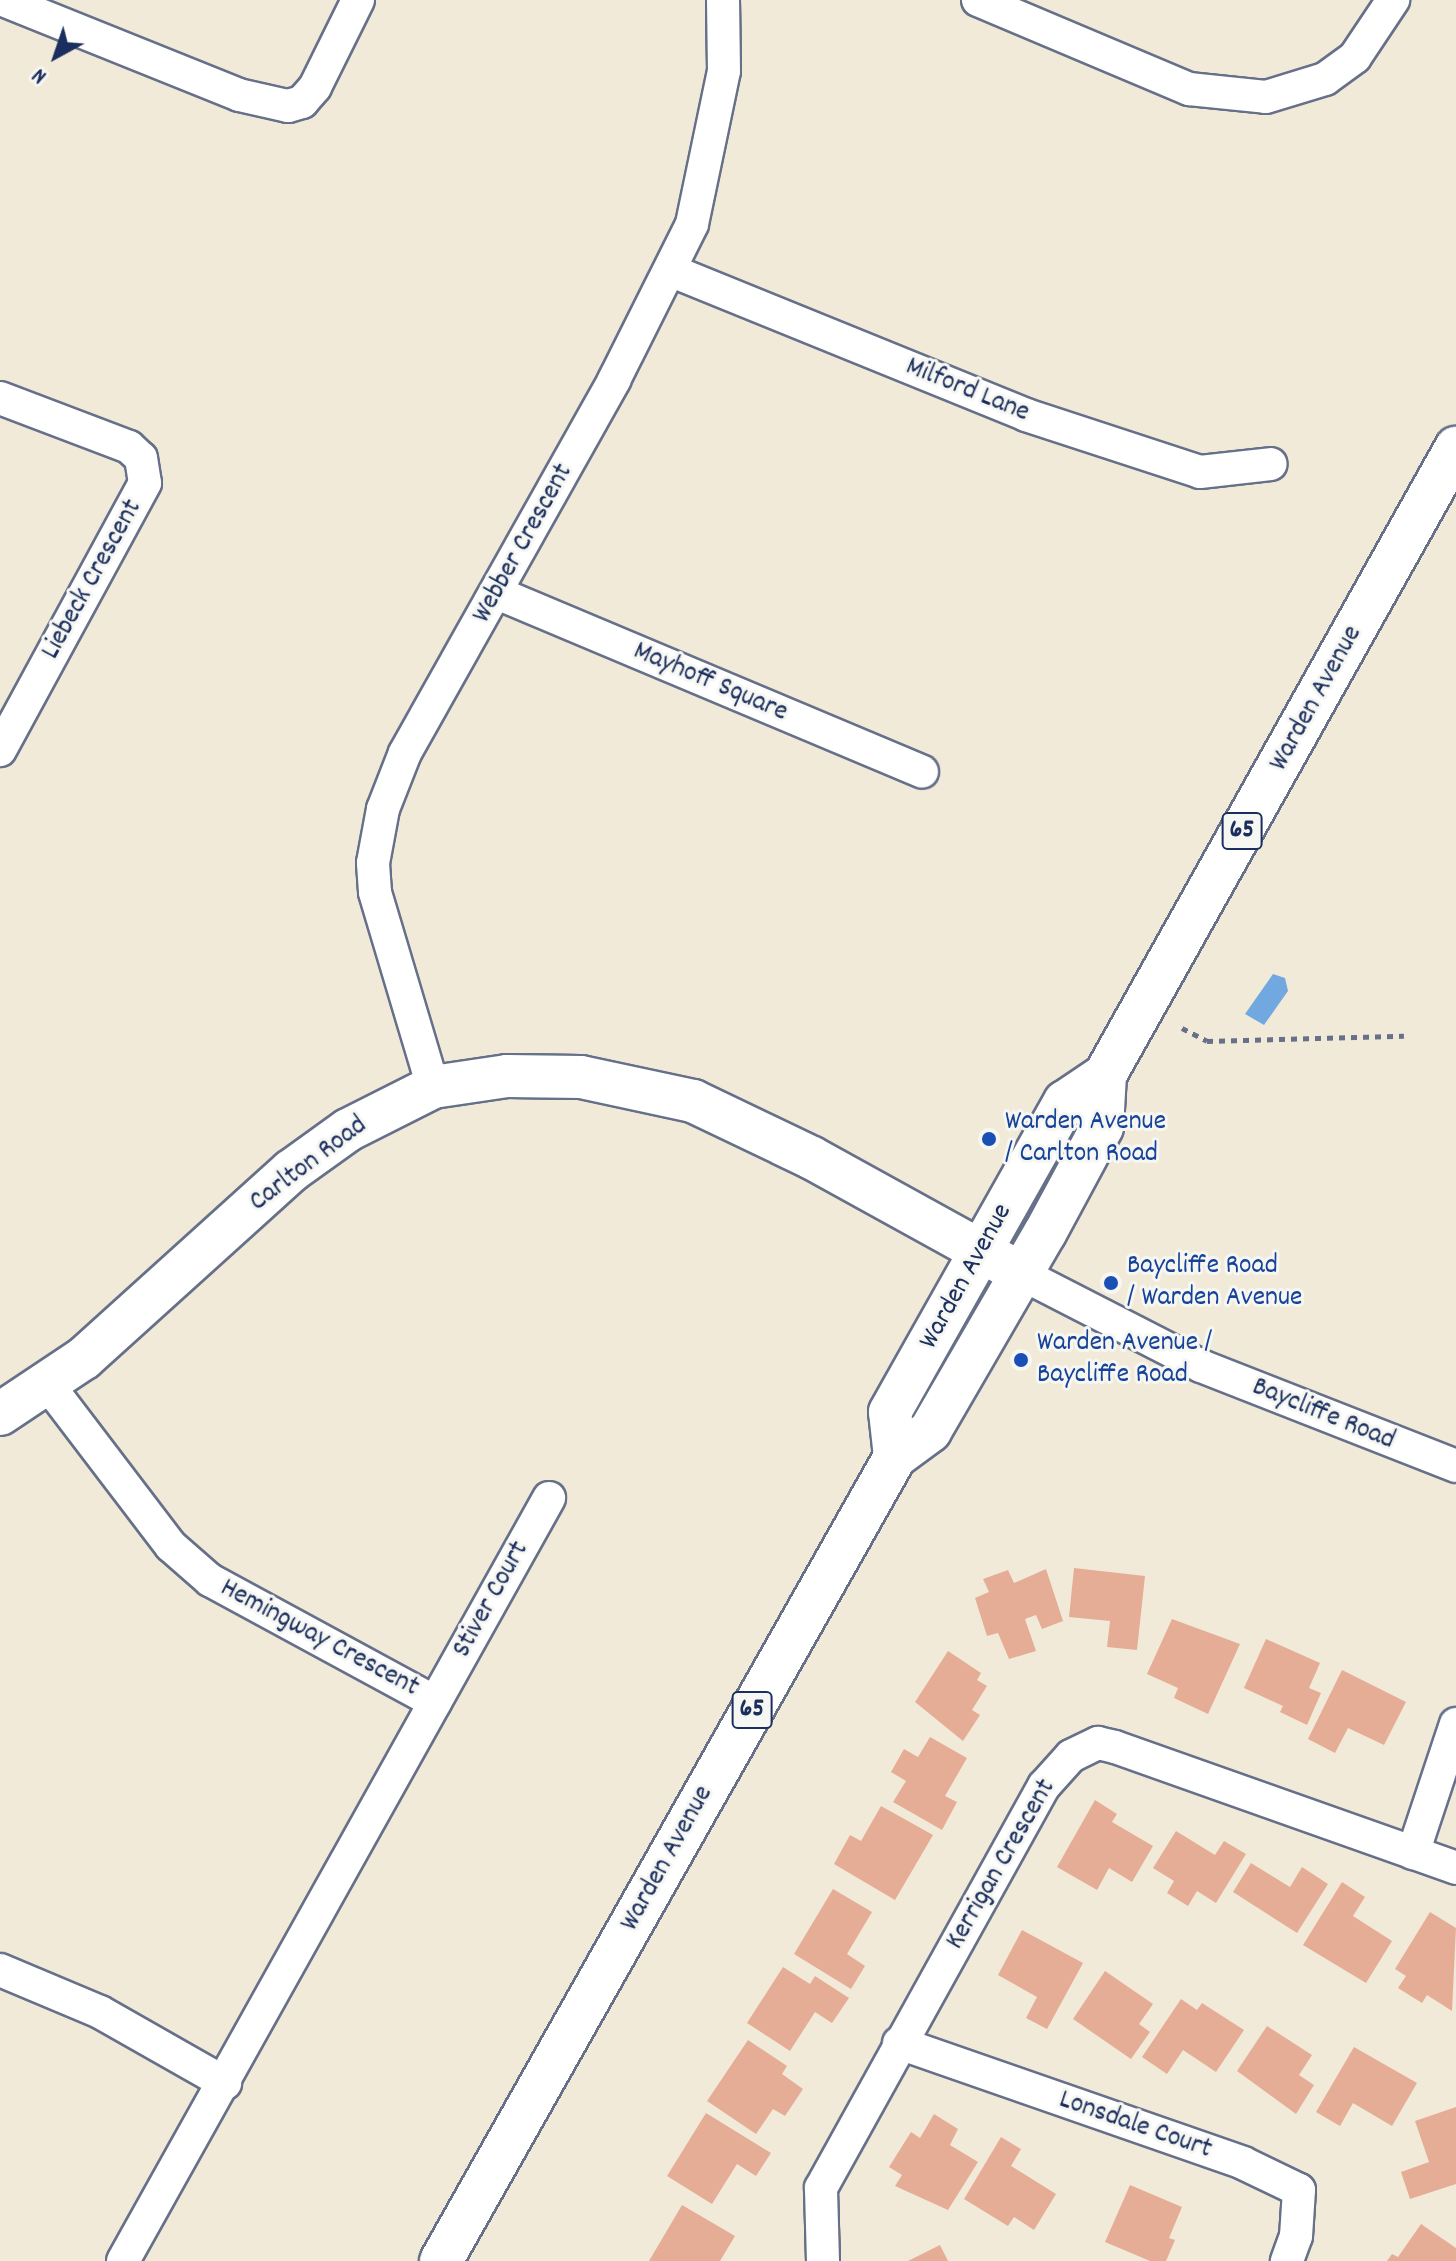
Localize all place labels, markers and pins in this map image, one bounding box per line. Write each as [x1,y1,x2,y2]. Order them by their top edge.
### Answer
place label: Warden Avenue / Carlton Road [1005,1106,1166,1172]
marker: Warden Avenue / Carlton Road [980,1130,998,1148]
place label: Baycliffe Road / Warden Avenue [1127,1250,1302,1316]
marker: Baycliffe Road / Warden Avenue [1102,1274,1120,1292]
place label: Warden Avenue / Baycliffe Road [1037,1327,1212,1393]
marker: Warden Avenue / Baycliffe Road [1012,1351,1030,1369]

